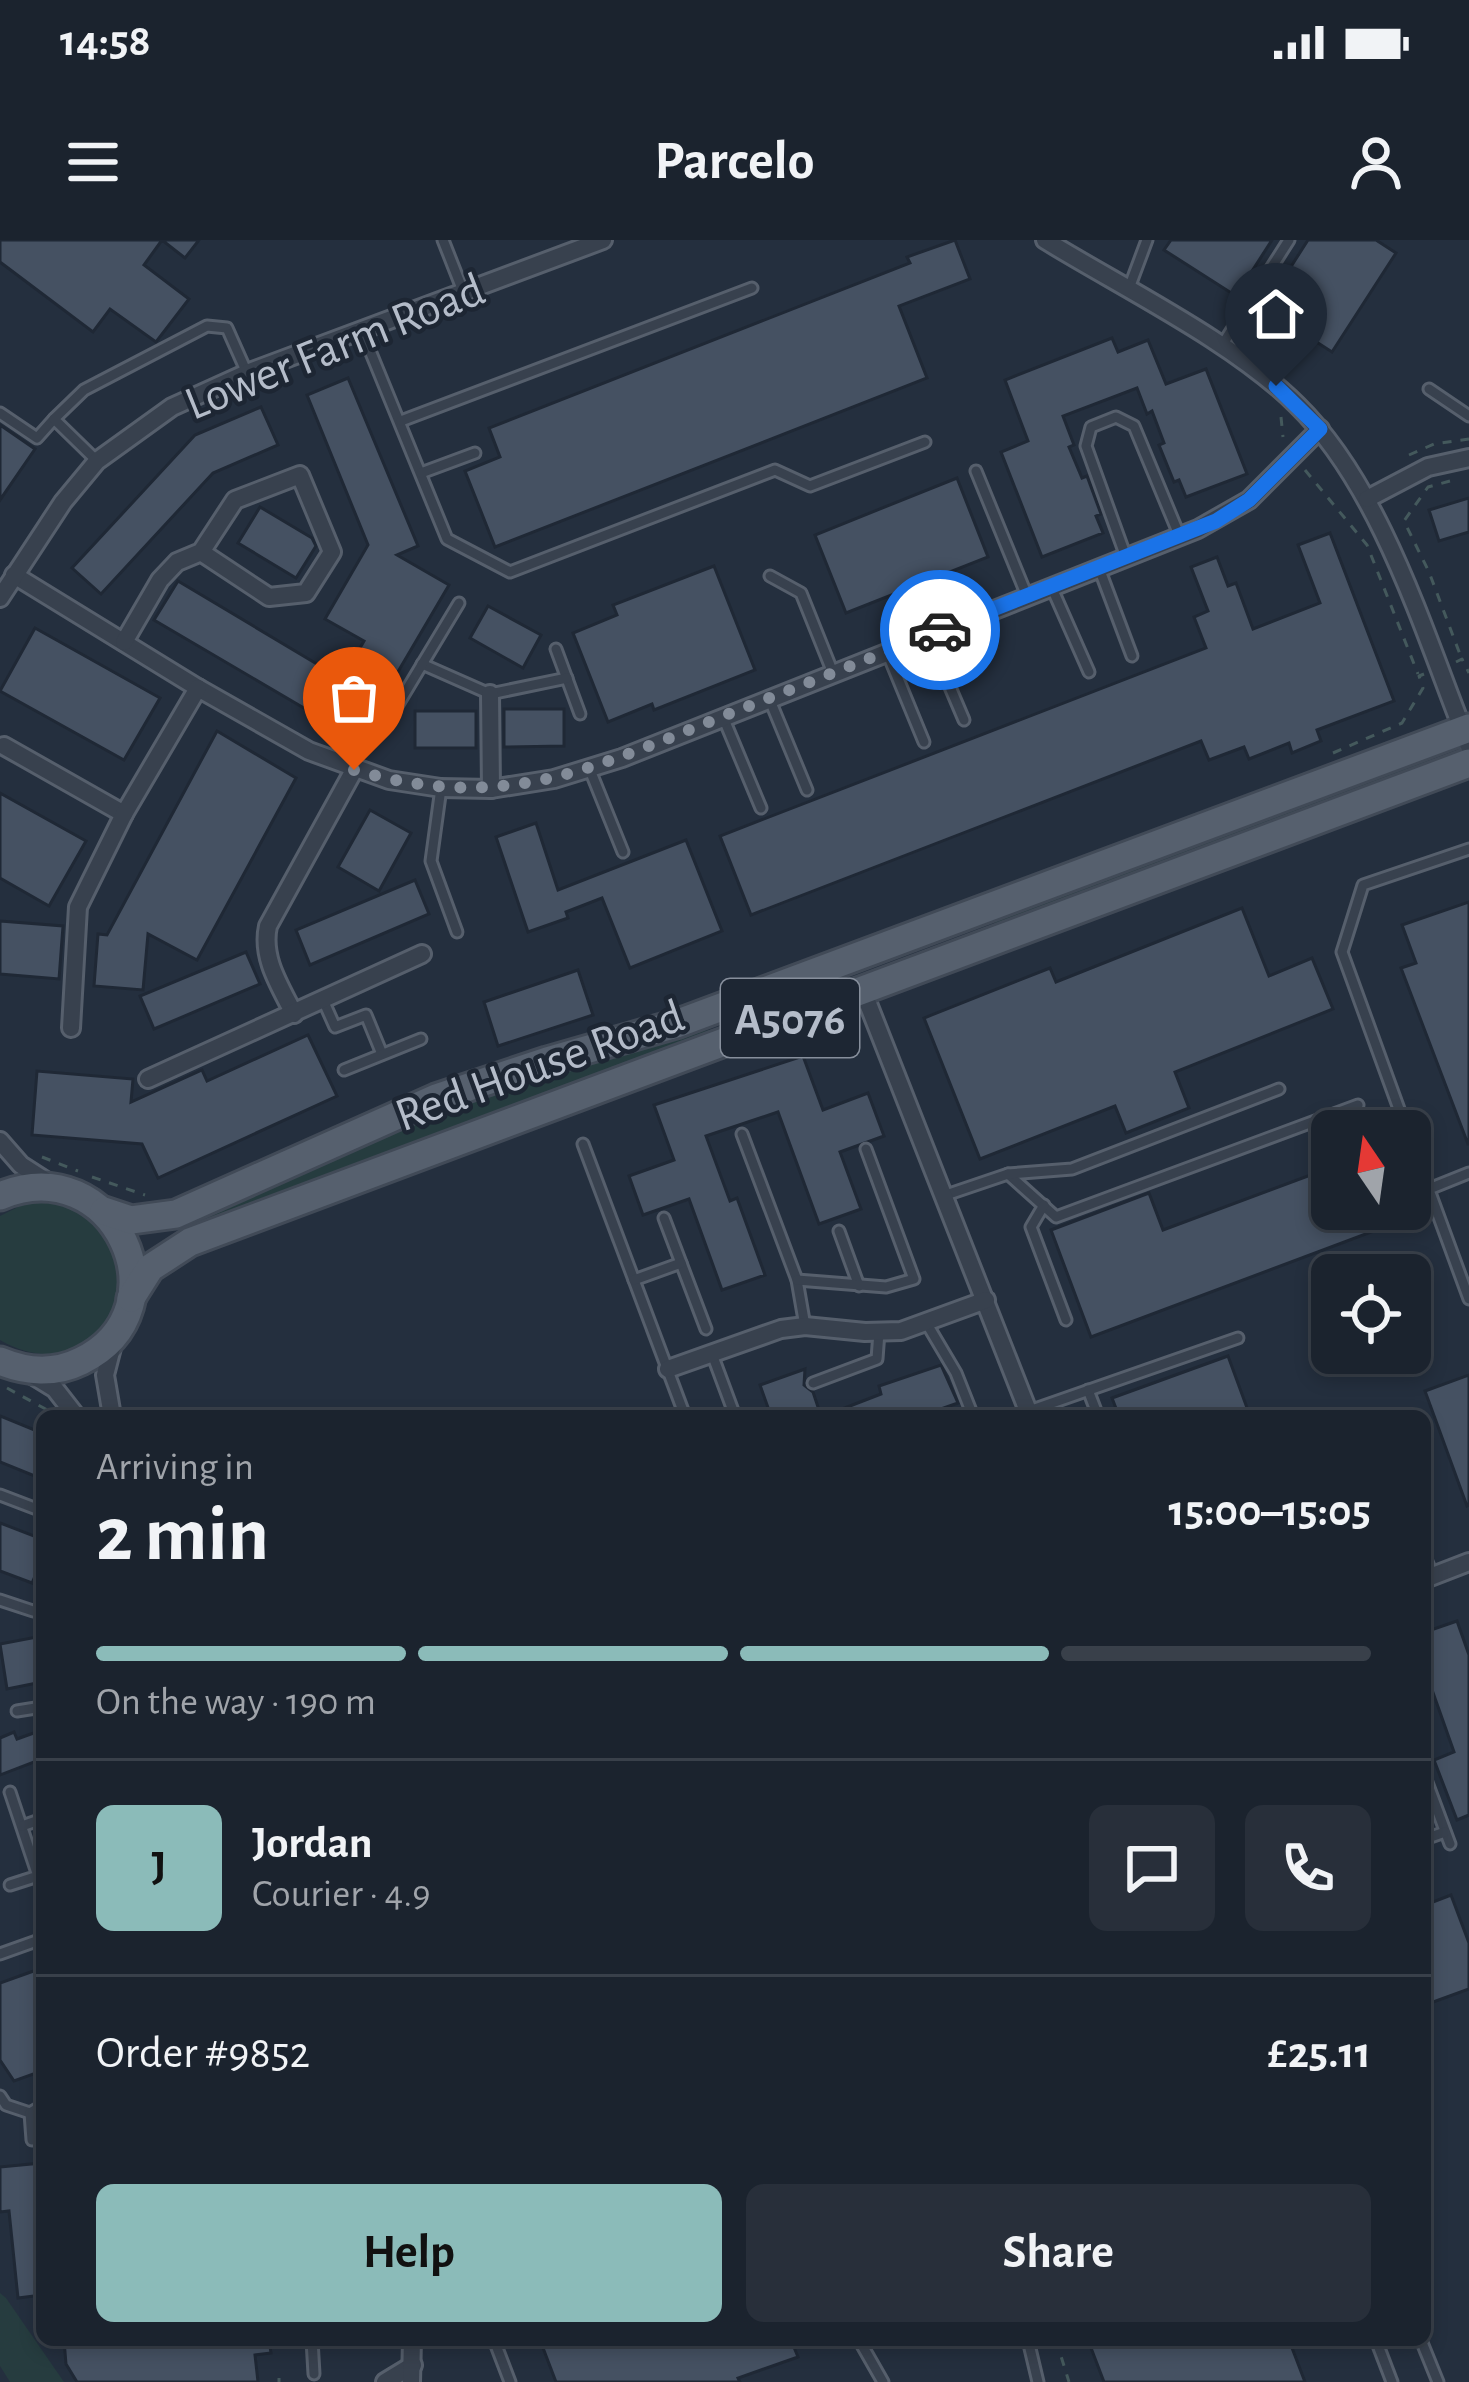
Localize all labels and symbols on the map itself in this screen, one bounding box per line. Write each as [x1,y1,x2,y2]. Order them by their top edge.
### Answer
pin [1225,263,1327,386]
street label: Lower Farm Road [179,266,491,430]
courier [880,570,1000,690]
pin [303,647,405,770]
road number: A5076 [721,979,859,1057]
street label: Red House Road [389,992,691,1141]
north arrow [1311,1110,1431,1230]

